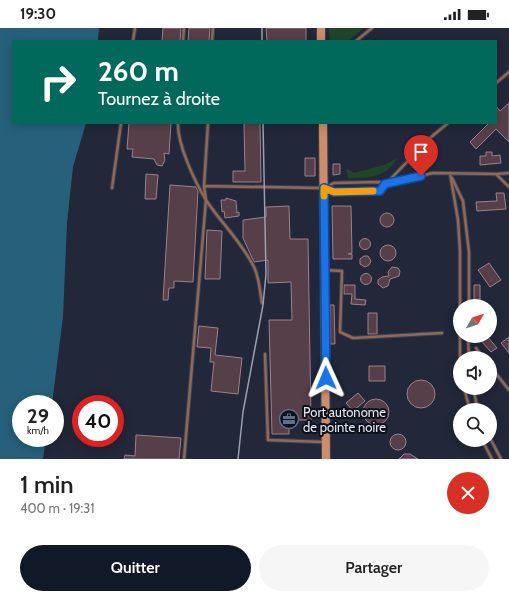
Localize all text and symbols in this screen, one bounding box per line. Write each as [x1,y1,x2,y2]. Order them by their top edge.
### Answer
text: 19:30 [20,5,56,23]
text: 260 m [98,54,179,88]
icon: right [32,56,84,108]
text: Tournez à droite [98,88,220,110]
pin [404,135,438,176]
icon: arrive [410,141,432,163]
north arrow [453,299,497,343]
map controls [453,299,497,447]
button: sound [453,351,497,395]
position arrow [305,357,347,399]
speed limit sign: 40 [72,395,124,447]
button: search [453,403,497,447]
text: 29 [27,404,49,428]
place label: Port autonome de pointe noire [303,404,386,435]
office icon: Port autonome de pointe noire [278,408,300,430]
text: km/h [27,424,49,437]
text: 1 min [20,470,74,499]
button: close [447,472,489,514]
text: 400 m · 19:31 [20,500,95,516]
button: Quitter [20,545,251,591]
button: Partager [259,545,489,591]

